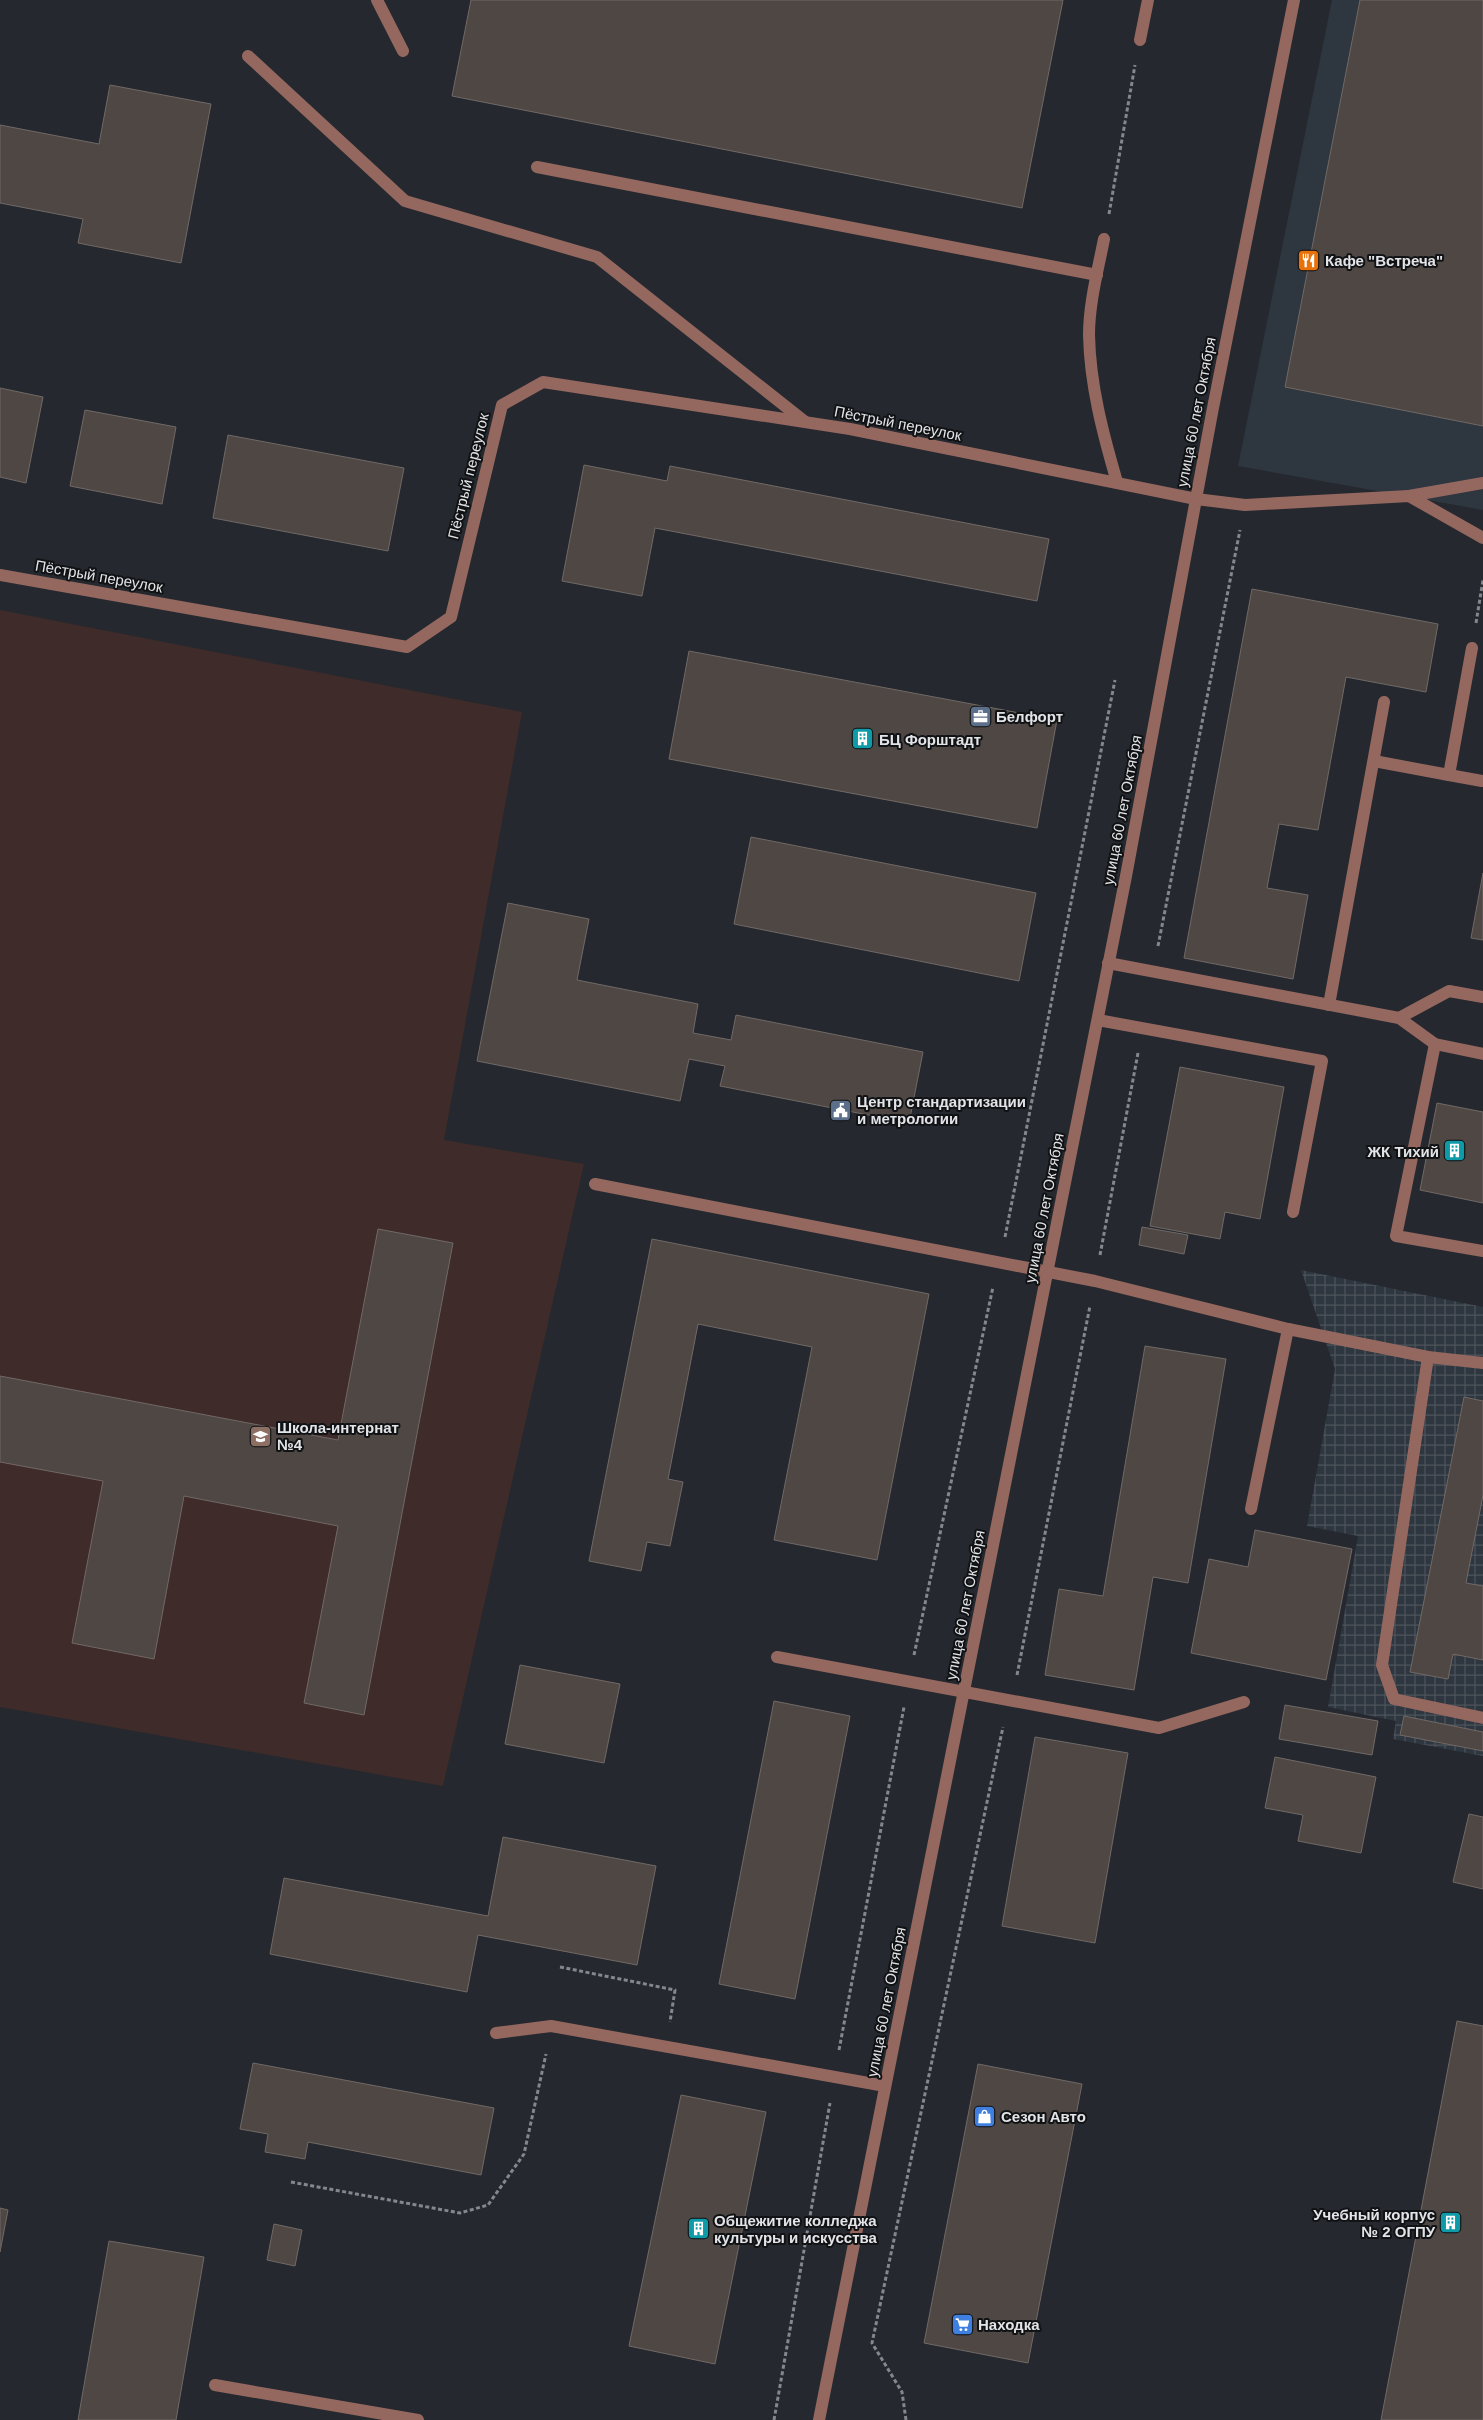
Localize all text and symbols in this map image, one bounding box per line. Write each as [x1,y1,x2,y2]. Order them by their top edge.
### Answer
restaurant icon: Кафе "Встреча" [1297,248,1321,272]
place label: Кафе "Встреча" [1325,252,1443,269]
street label: улица 60 лет Октября [1173,336,1219,488]
street label: Пёстрый переулок [833,402,963,444]
street label: Пёстрый переулок [444,411,492,541]
street label: Пёстрый переулок [34,556,164,596]
office icon: Белфорт [968,704,992,728]
place label: Белфорт [996,708,1063,725]
building icon: БЦ Форштадт [851,727,875,751]
place label: БЦ Форштадт [879,731,981,748]
street label: улица 60 лет Октября [1099,734,1145,886]
place label: Центр стандартизации и метрологии [857,1093,1026,1127]
public building icon: Центр стандартизации и метрологии [829,1098,853,1122]
street label: улица 60 лет Октября [1021,1132,1067,1284]
building icon: ЖК Тихий [1443,1139,1467,1163]
place label: ЖК Тихий [1367,1143,1439,1160]
place label: Школа-интернат №4 [277,1419,399,1453]
school or university icon: Школа-интернат №4 [249,1424,273,1448]
street label: улица 60 лет Октября [942,1529,988,1681]
street label: улица 60 лет Октября [863,1926,909,2078]
shop icon: Сезон Авто [973,2104,997,2128]
place label: Сезон Авто [1001,2108,1086,2125]
place label: Учебный корпус № 2 ОГПУ [1313,2206,1436,2240]
building icon: Учебный корпус № 2 ОГПУ [1439,2211,1463,2235]
place label: Общежитие колледжа культуры и искусства [714,2212,878,2246]
building icon: Общежитие колледжа культуры и искусства [686,2217,710,2241]
supermarket icon: Находка [950,2312,974,2336]
place label: Находка [978,2316,1040,2333]

